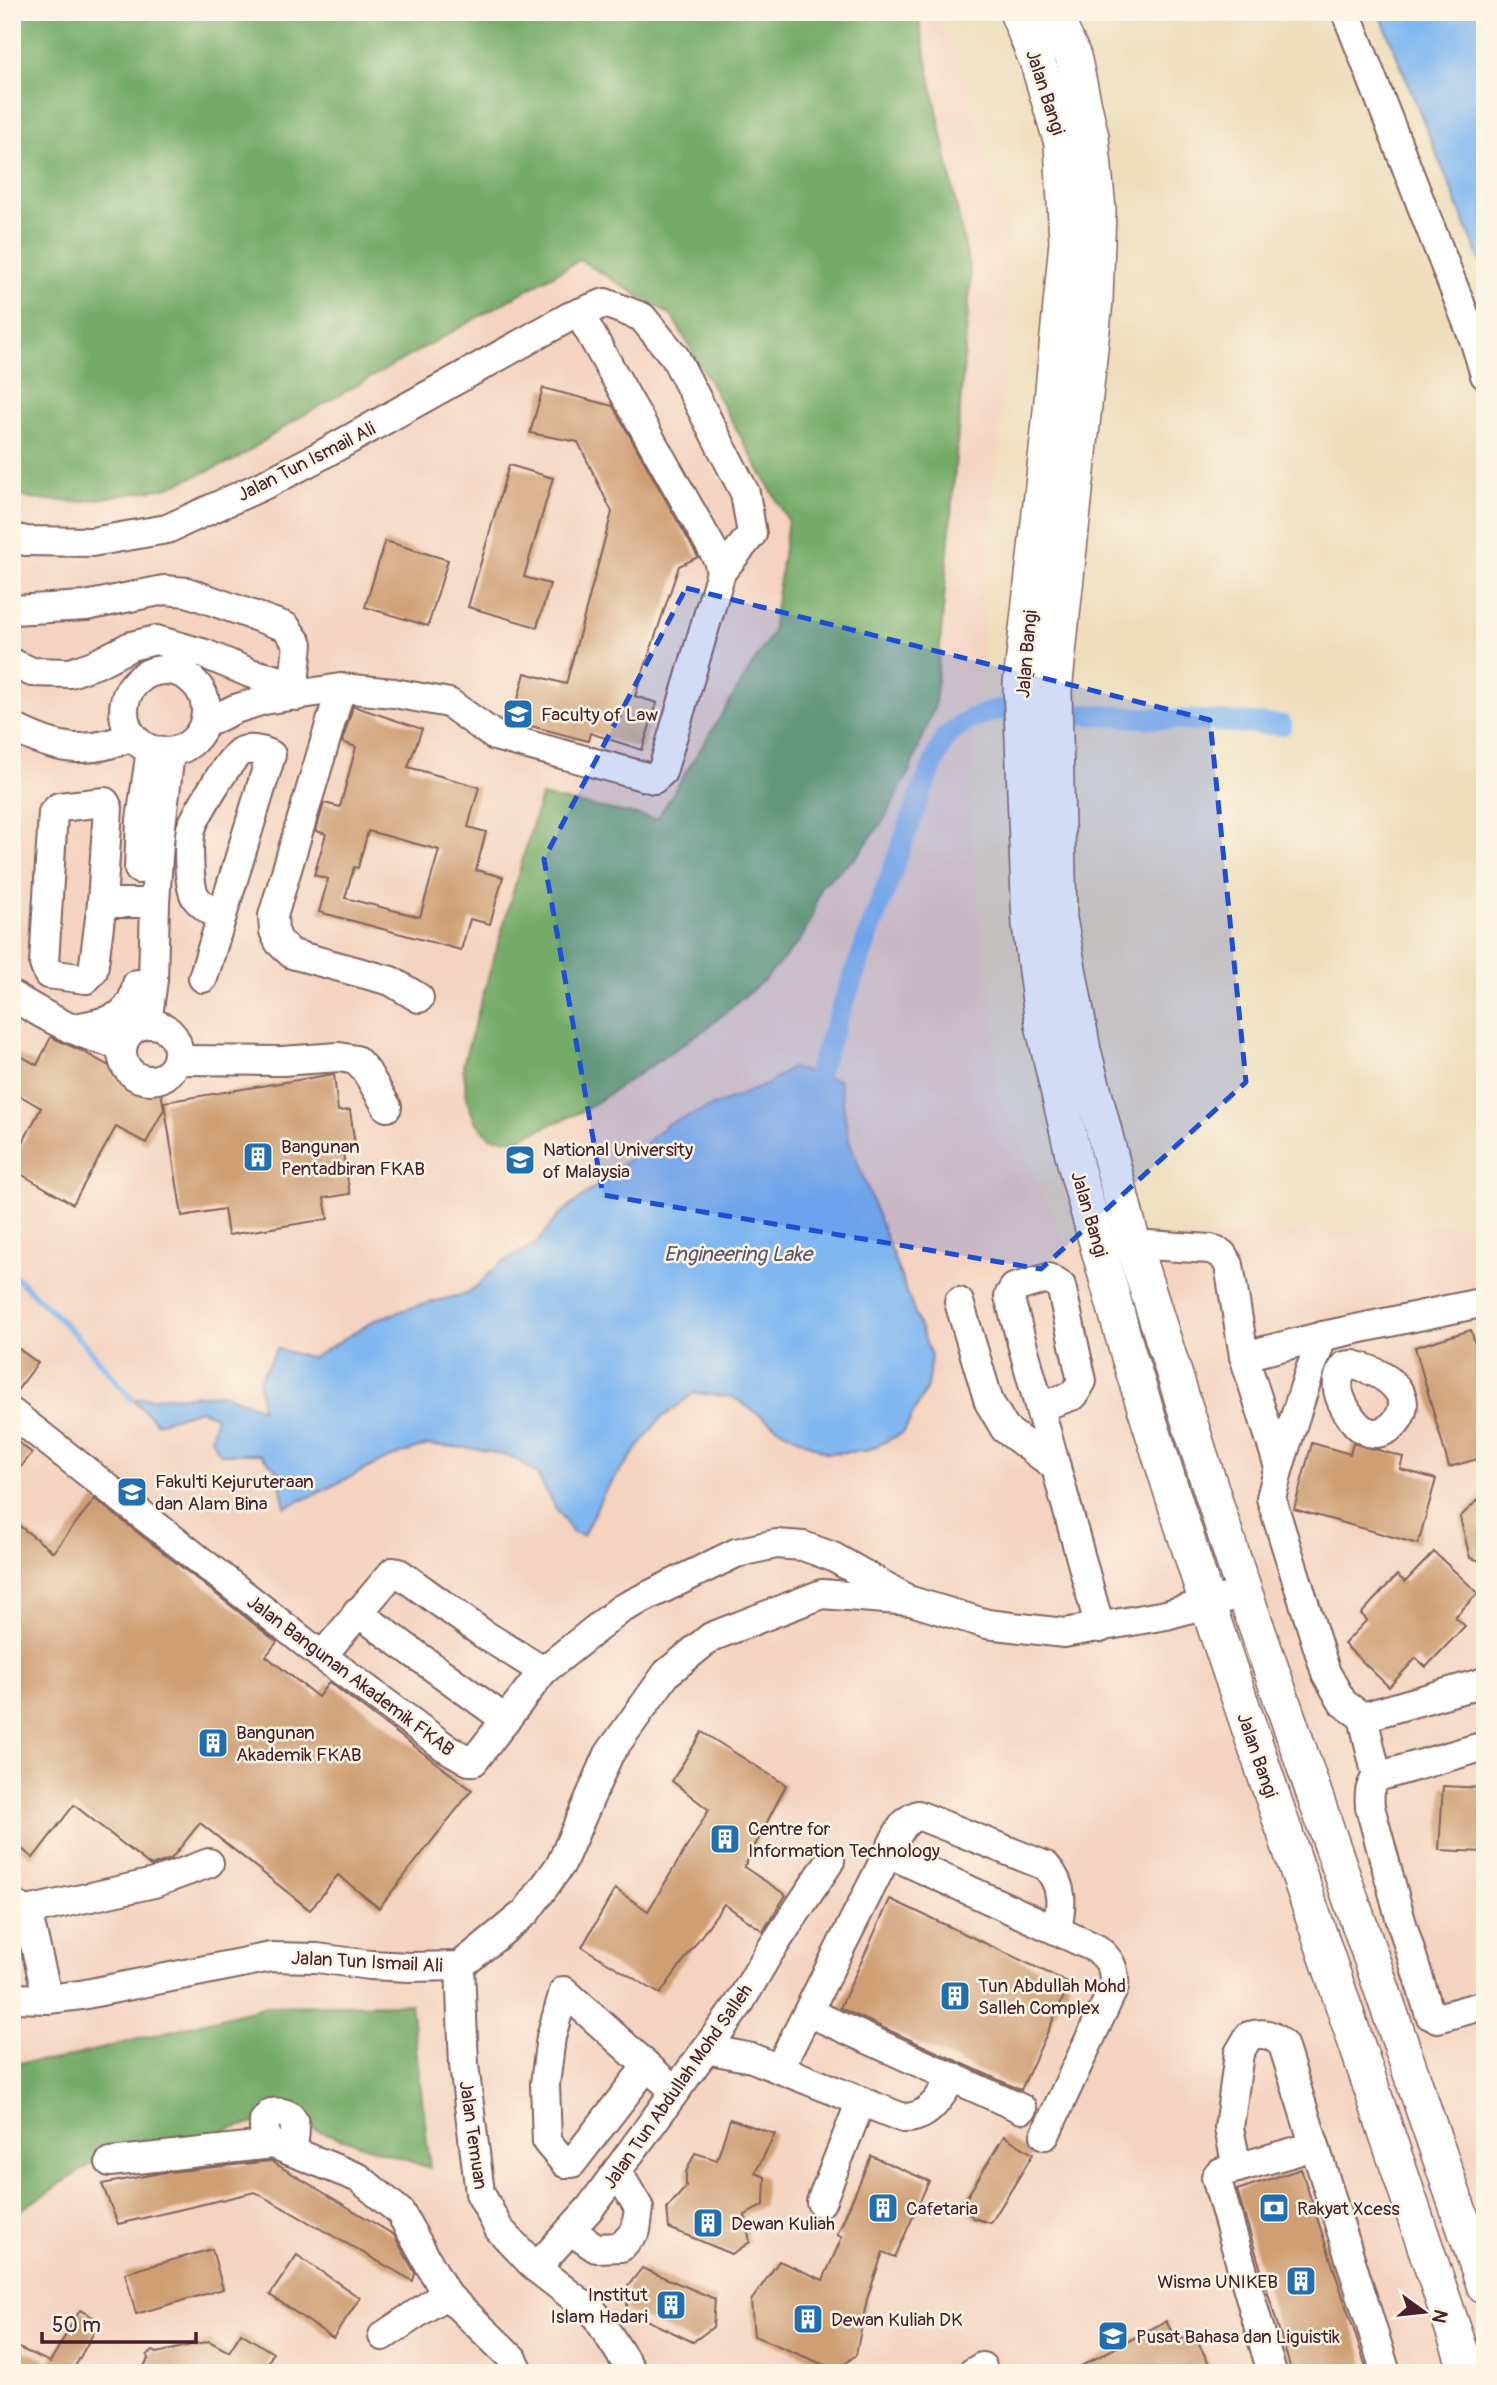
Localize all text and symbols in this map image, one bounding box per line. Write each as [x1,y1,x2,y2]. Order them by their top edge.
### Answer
street label: Jalan Bangi [1020,47,1070,138]
street label: Jalan Tun Ismail Ali [233,417,380,507]
street label: Jalan Bangi [1011,609,1043,699]
school or university icon: Faculty of Law [501,697,535,731]
place label: Faculty of Law [541,703,658,727]
place label: Bangunan Pentadbiran FKAB [281,1135,425,1181]
place label: National University of Malaysia [543,1138,693,1184]
building icon: Bangunan Pentadbiran FKAB [241,1140,275,1174]
school or university icon: National University of Malaysia [503,1143,537,1177]
street label: Jalan Bangi [1065,1169,1113,1260]
water label: Engineering Lake [664,1241,815,1268]
place label: Fakulti Kejuruteraan dan Alam Bina [155,1470,314,1516]
school or university icon: Fakulti Kejuruteraan dan Alam Bina [115,1475,149,1509]
street label: Jalan Bangunan Akademik FKAB [243,1589,459,1761]
street label: Jalan Bangi [1231,1710,1283,1801]
place label: Bangunan Akademik FKAB [236,1721,362,1765]
building icon: Bangunan Akademik FKAB [196,1726,230,1760]
place label: Centre for Information Technology [748,1817,940,1863]
building icon: Centre for Information Technology [708,1822,742,1856]
street label: Jalan Tun Ismail Ali [291,1946,443,1978]
place label: Tun Abdullah Mohd Salleh Complex [978,1974,1126,2020]
street label: Jalan Tun Abdullah Mohd Salleh [598,1979,758,2194]
building icon: Tun Abdullah Mohd Salleh Complex [938,1979,972,2013]
street label: Jalan Temuan [453,2079,493,2191]
building icon: Cafetaria [866,2191,900,2225]
bank icon: Rakyat Xcess [1257,2191,1291,2225]
place label: Cafetaria [906,2197,978,2221]
place label: Rakyat Xcess [1297,2197,1400,2221]
building icon: Dewan Kuliah [691,2206,725,2240]
place label: Dewan Kuliah [731,2212,835,2236]
building icon: Wisma UNIKEB [1284,2264,1318,2298]
place label: Wisma UNIKEB [1157,2270,1278,2294]
north arrow [1388,2276,1458,2346]
place label: Institut Islam Hadari [551,2283,648,2329]
building icon: Institut Islam Hadari [654,2288,688,2322]
scale bar [42,2301,196,2345]
building icon: Dewan Kuliah DK [791,2302,825,2336]
text: N [1426,2307,1453,2326]
place label: Dewan Kuliah DK [831,2308,962,2332]
text: 50 m [52,2312,101,2339]
school or university icon: Pusat Bahasa dan Liguistik [1096,2319,1130,2353]
place label: Pusat Bahasa dan Liguistik [1136,2325,1340,2349]

